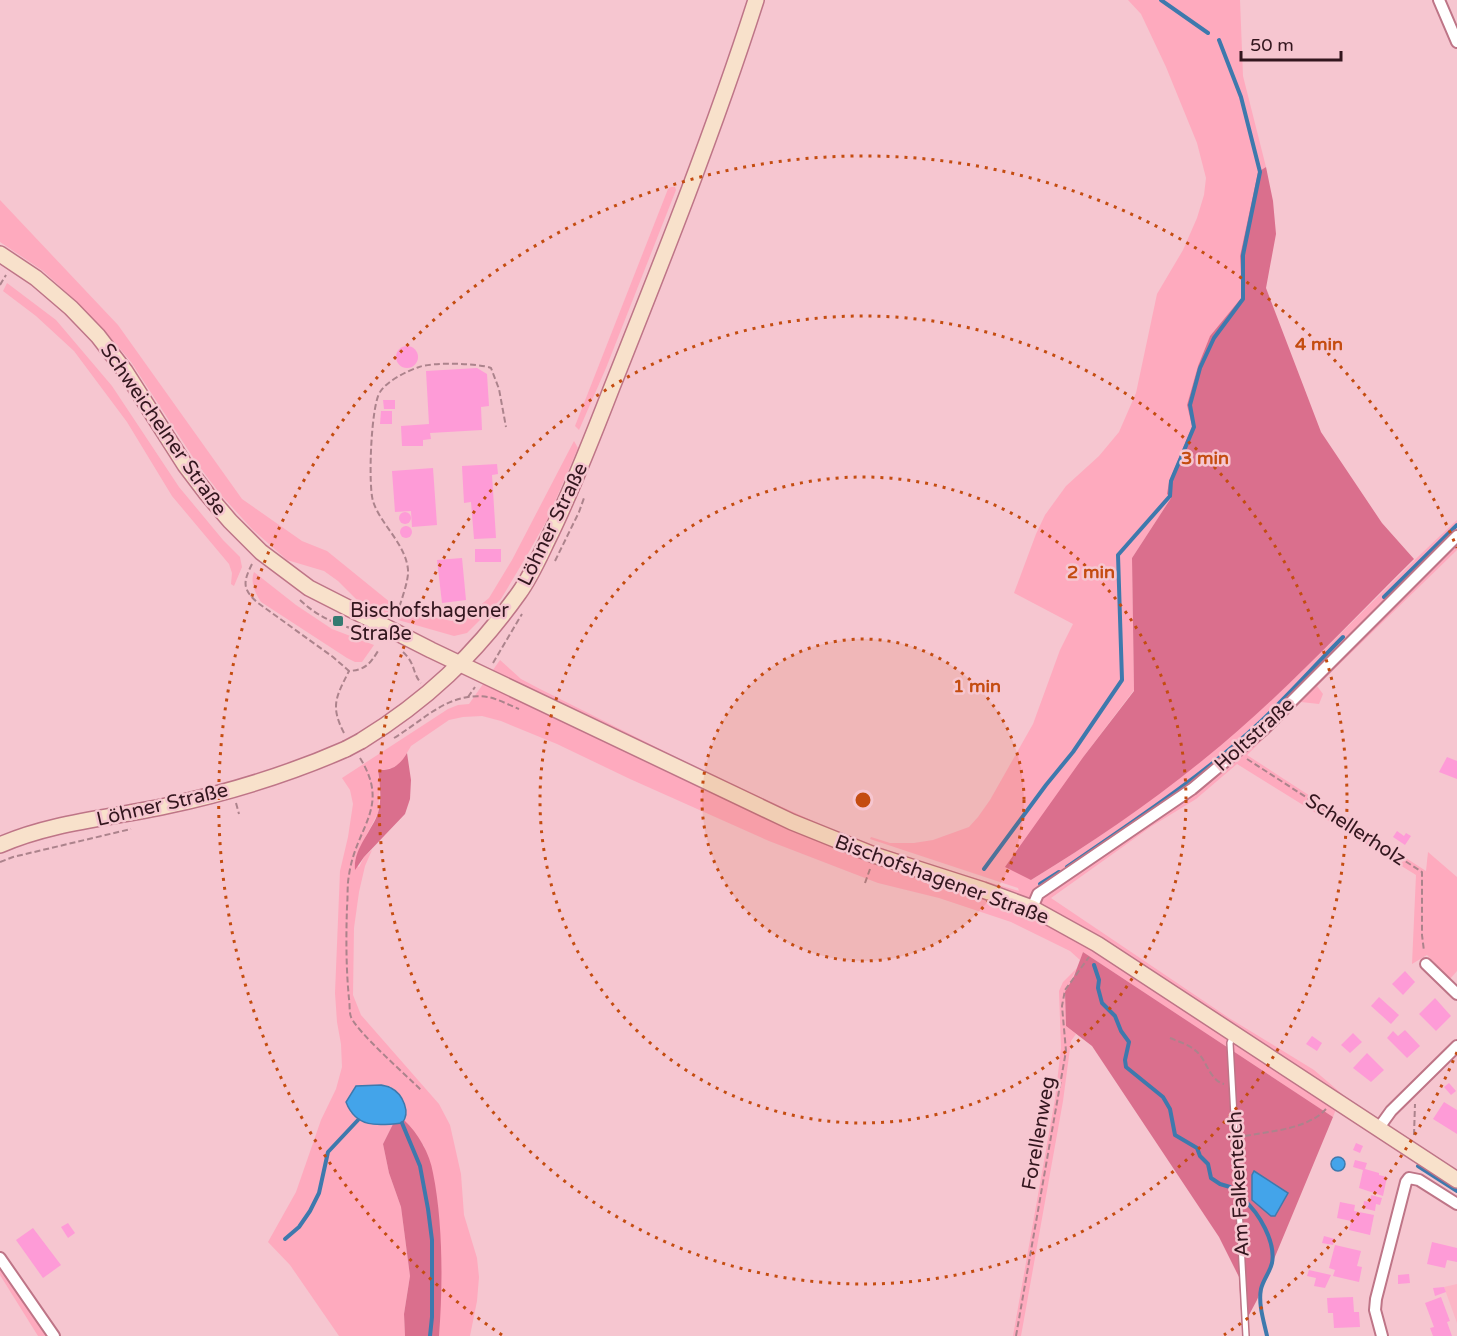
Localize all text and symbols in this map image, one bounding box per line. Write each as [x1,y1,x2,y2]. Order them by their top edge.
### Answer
scale bar [1241,24,1342,62]
text: 50 m [1250,34,1294,56]
text: 4 min [1295,333,1343,355]
street label: Schweichelner Straße [95,339,232,520]
text: 3 min [1181,447,1229,469]
street label: Löhner Straße [513,459,593,590]
text: 2 min [1067,561,1115,583]
place label: Bischofshagener Straße [350,599,509,646]
marker: Bischofshagener Straße [331,614,345,628]
text: 1 min [953,675,1001,697]
street label: Holtstraße [1210,693,1300,777]
street label: Löhner Straße [94,778,230,832]
street label: Schellerholz [1301,789,1410,871]
centre of rings [853,790,873,810]
street label: Bischofshagener Straße [831,830,1052,930]
street label: Forellenweg [1017,1074,1061,1192]
street label: Am Falkenteich [1223,1110,1255,1257]

